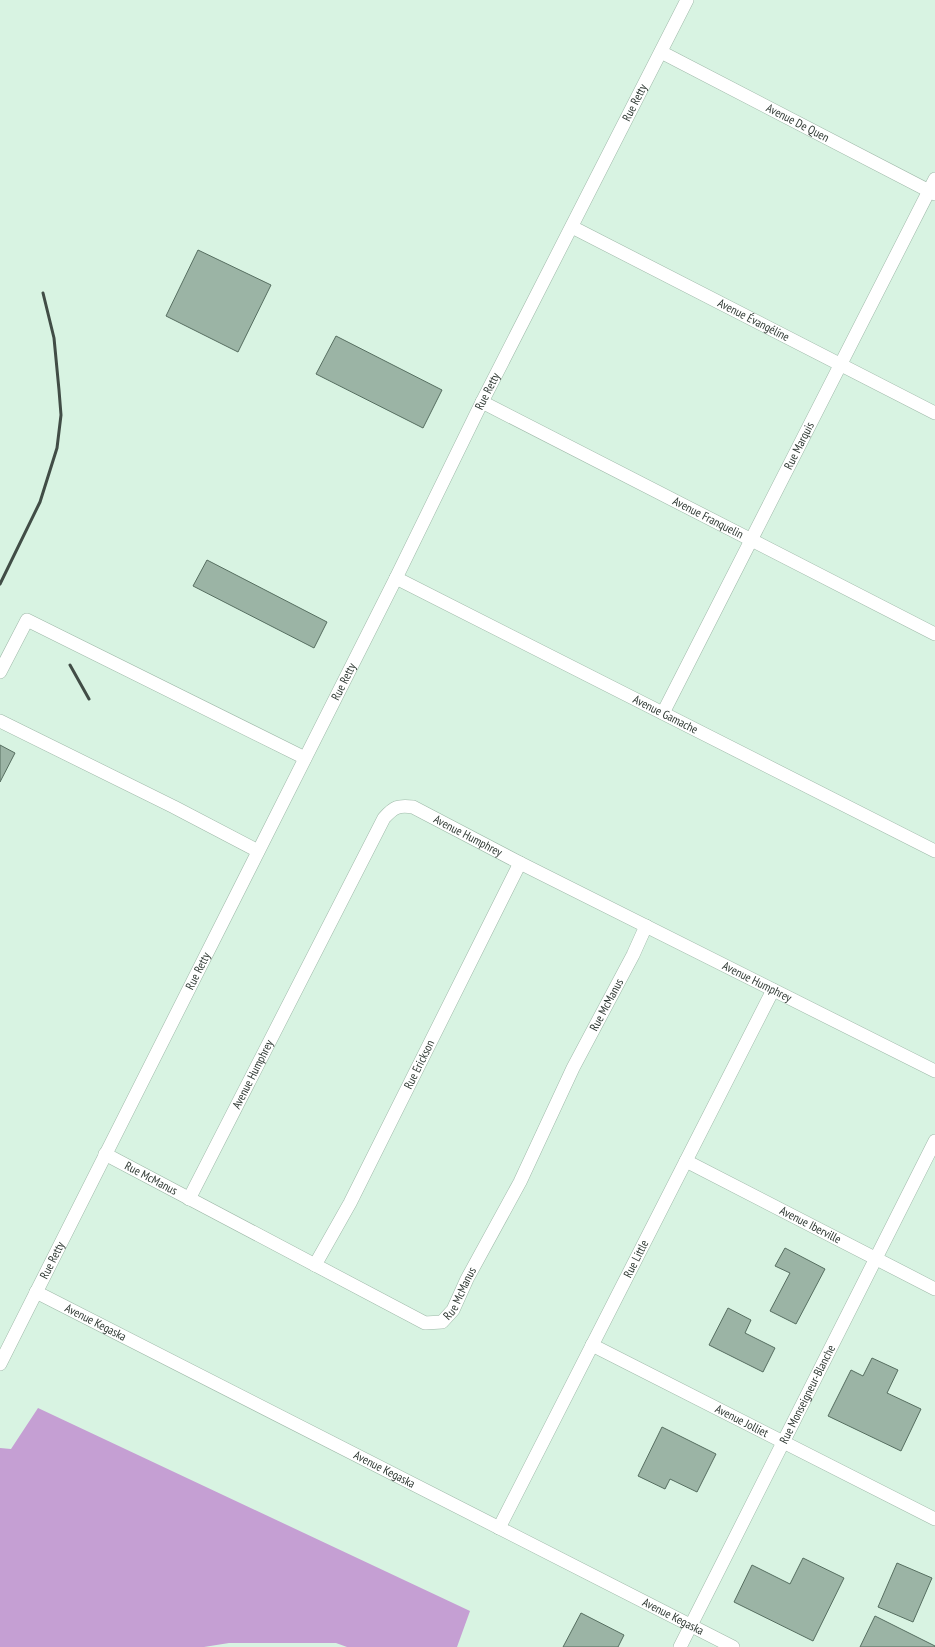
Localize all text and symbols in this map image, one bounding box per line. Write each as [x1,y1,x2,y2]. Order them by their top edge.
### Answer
street label: Rue Retty [618,81,650,124]
street label: Avenue De Quen [764,100,832,145]
street label: Avenue Évangéline [715,295,792,344]
street label: Rue Retty [471,370,503,412]
street label: Rue Marquis [780,419,817,472]
street label: Avenue Franquelin [670,493,746,542]
street label: Rue Retty [328,660,359,703]
street label: Avenue Gamache [631,691,701,737]
street label: Avenue Humphrey [431,811,506,860]
street label: Rue Retty [182,949,213,992]
street label: Avenue Humphrey [720,958,795,1005]
street label: Rue McManus [586,976,626,1033]
street label: Avenue Humphrey [228,1037,276,1111]
street label: Rue Erickson [400,1037,437,1091]
street label: Rue McManus [122,1158,180,1198]
street label: Avenue Iberville [777,1203,844,1247]
street label: Rue Little [620,1237,651,1280]
street label: Rue Retty [36,1239,68,1281]
street label: Rue McManus [440,1264,479,1323]
street label: Avenue Kegaska [63,1300,129,1344]
street label: Rue Monseigneur-Blanche [776,1342,838,1446]
street label: Avenue Jolliet [713,1401,772,1441]
street label: Avenue Kegaska [351,1447,418,1491]
street label: Avenue Kegaska [640,1594,707,1638]

